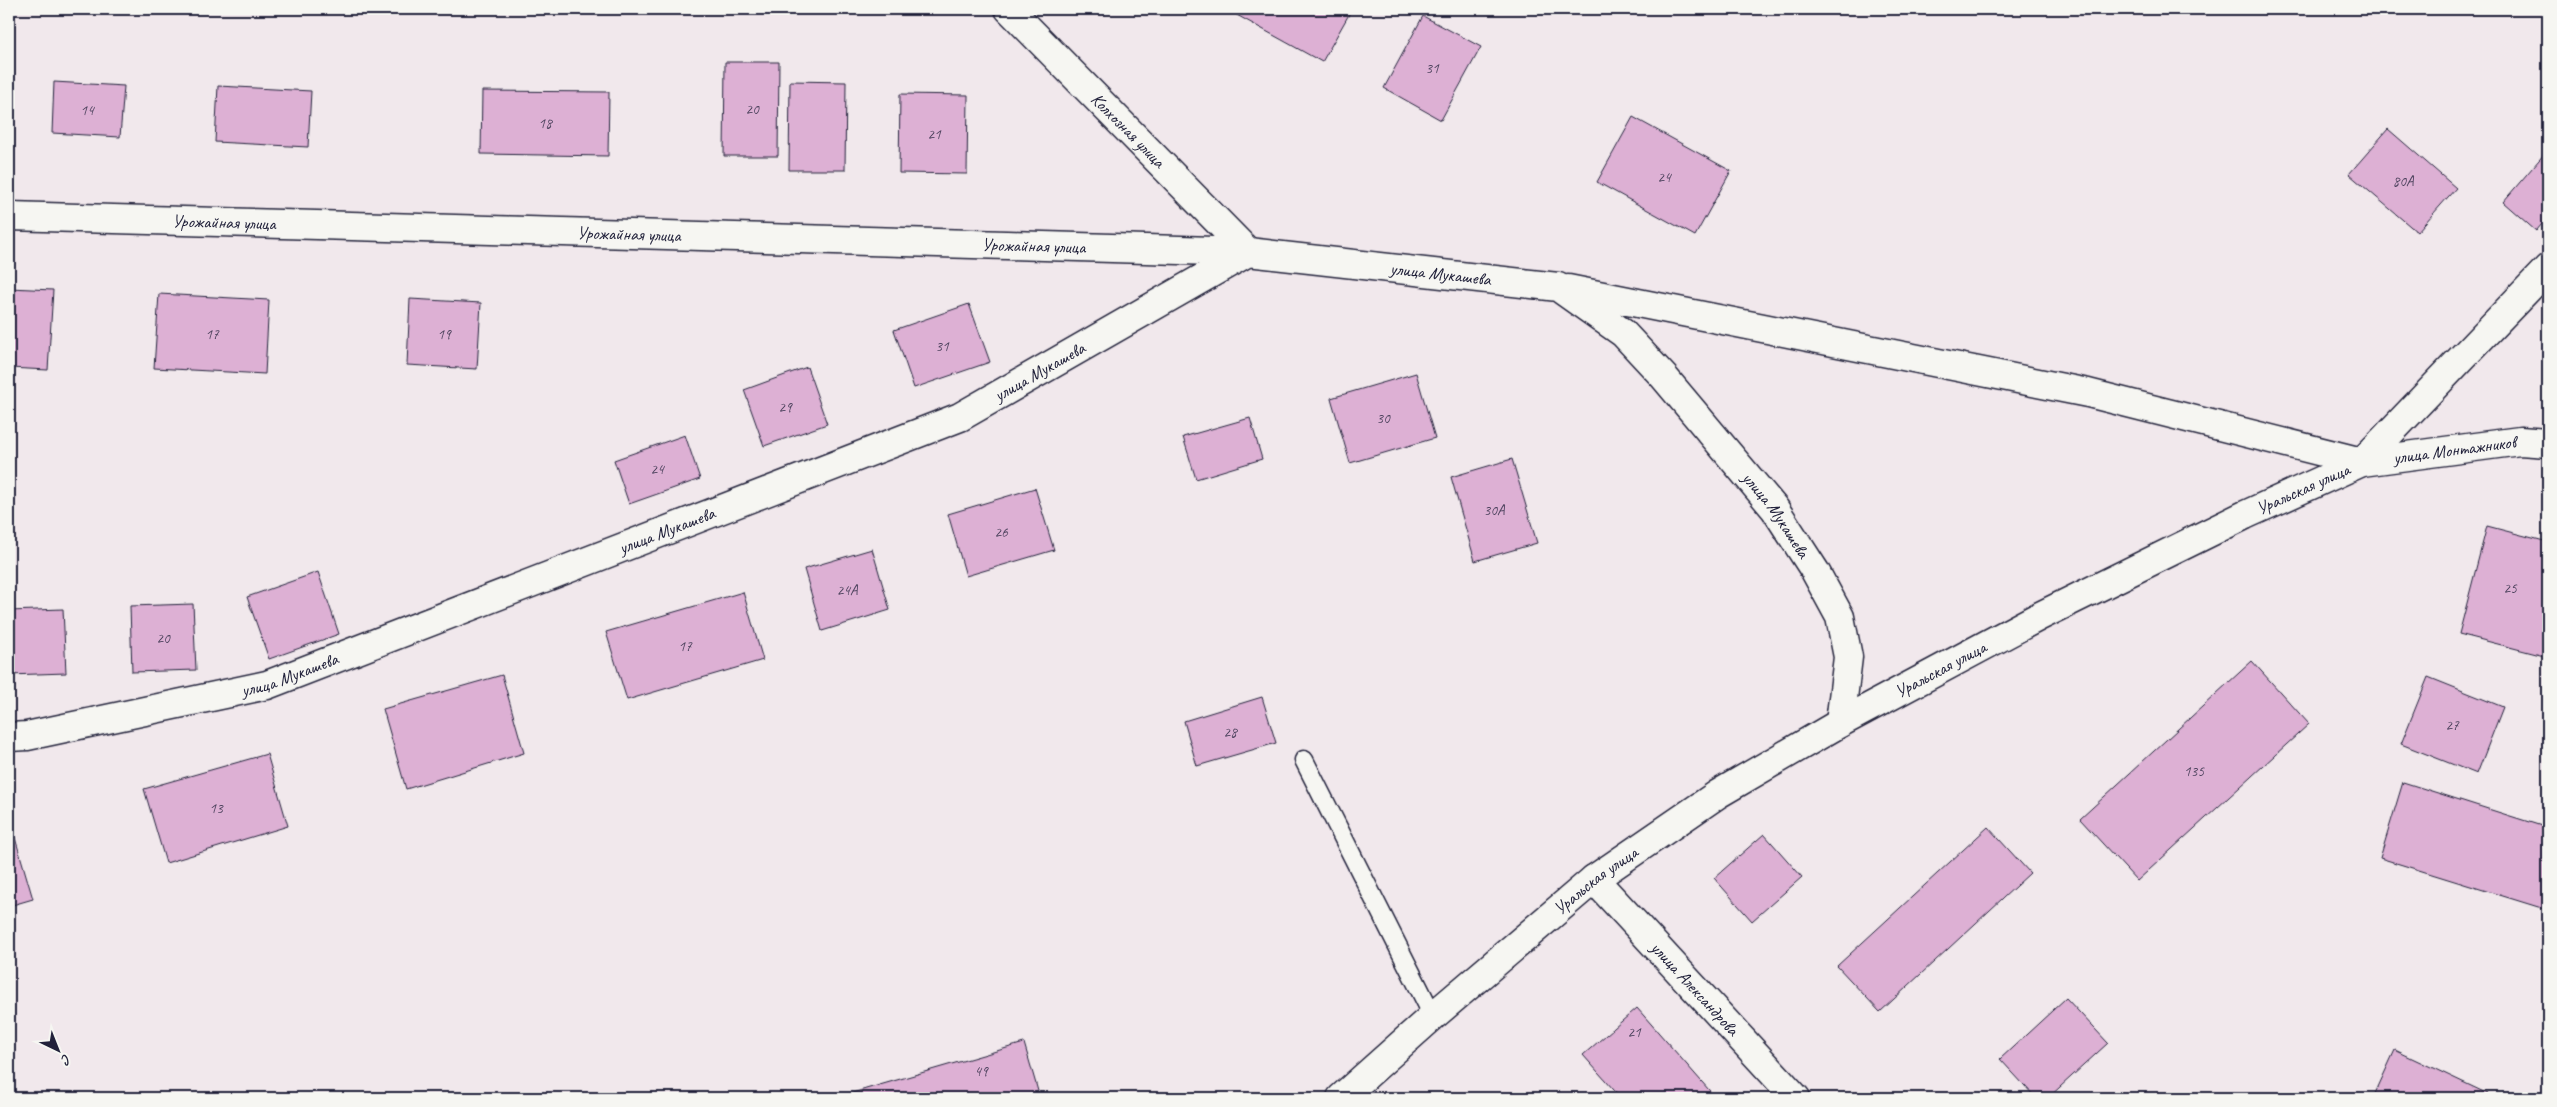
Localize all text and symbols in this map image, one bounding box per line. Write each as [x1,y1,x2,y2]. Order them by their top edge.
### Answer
house number: 31 [1425,59,1440,78]
street label: Колхозная улица [1086,88,1171,173]
house number: 20 [745,100,760,119]
house number: 14 [80,101,95,120]
house number: 18 [538,114,553,133]
house number: 21 [927,125,942,144]
house number: 24 [1657,168,1672,187]
house number: 80А [2392,172,2415,191]
street label: Урожайная улица [172,210,278,235]
street label: Урожайная улица [577,222,683,247]
street label: Урожайная улица [981,233,1087,258]
street label: улица Мукашева [1388,257,1493,290]
house number: 17 [205,325,220,344]
house number: 19 [437,325,452,344]
street label: улица Мукашева [989,336,1090,407]
house number: 31 [935,337,950,356]
house number: 29 [778,398,793,417]
house number: 30 [1376,409,1391,428]
street label: улица Монтажников [2391,430,2520,469]
street label: Уральская улица [2253,457,2354,519]
house number: 24 [650,460,665,479]
street label: улица Мукашева [1737,467,1815,563]
street label: улица Мукашева [615,501,719,559]
house number: 30А [1483,501,1506,520]
house number: 26 [994,523,1009,542]
house number: 25 [2503,579,2518,598]
house number: 24А [836,581,859,600]
house number: 20 [156,629,171,648]
street label: Уральская улица [1891,635,1991,703]
house number: 17 [678,637,693,656]
street label: улица Мукашева [238,647,342,701]
house number: 27 [2445,716,2460,735]
house number: 28 [1223,723,1238,742]
house number: 135 [2184,762,2205,781]
house number: 13 [209,799,224,818]
street label: Уральская улица [1549,840,1643,920]
street label: улица Александрова [1645,936,1745,1041]
house number: 21 [1627,1023,1642,1042]
north arrow [32,1024,82,1074]
text: С [57,1051,75,1069]
house number: 49 [974,1062,989,1081]

